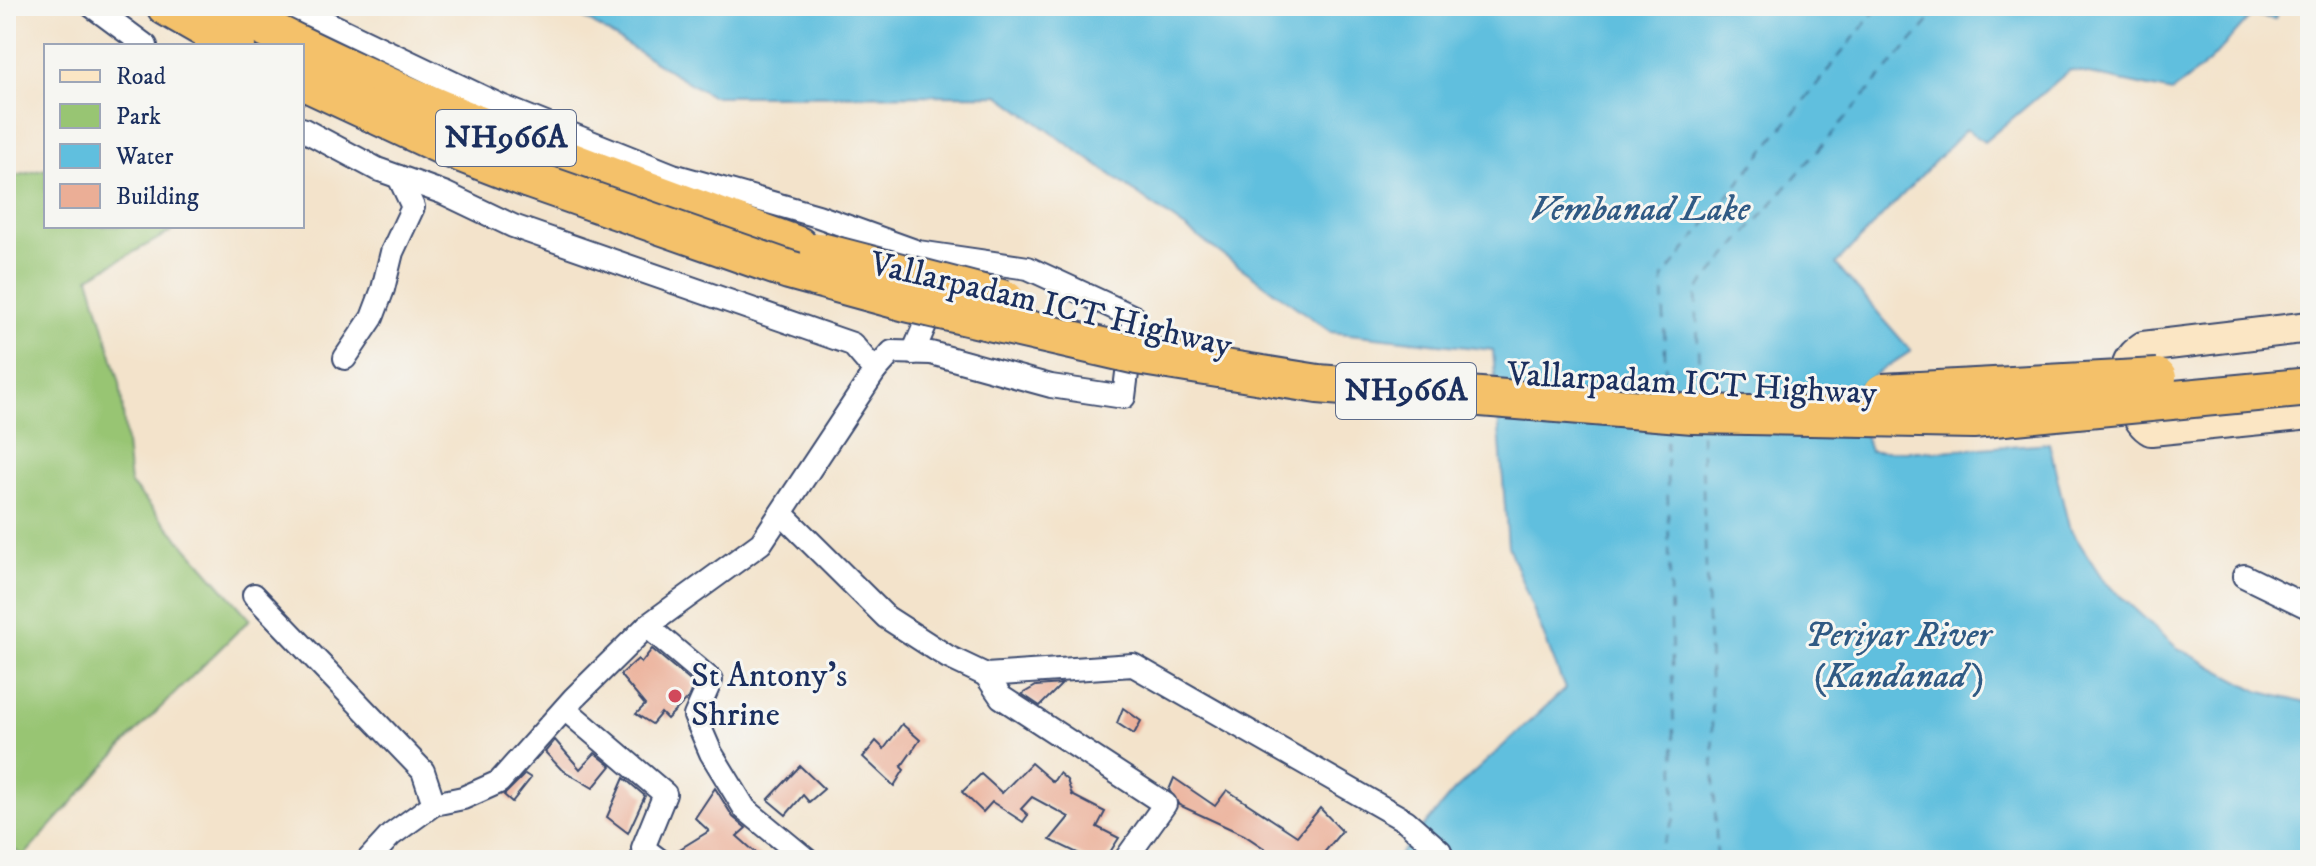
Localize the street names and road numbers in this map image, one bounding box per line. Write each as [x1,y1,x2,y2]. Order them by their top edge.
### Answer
road number: NH966A [436,110,576,166]
street label: Vallarpadam ICT Highway [865,243,1237,367]
street label: Vallarpadam ICT Highway [1505,353,1879,415]
road number: NH966A [1336,363,1476,419]

